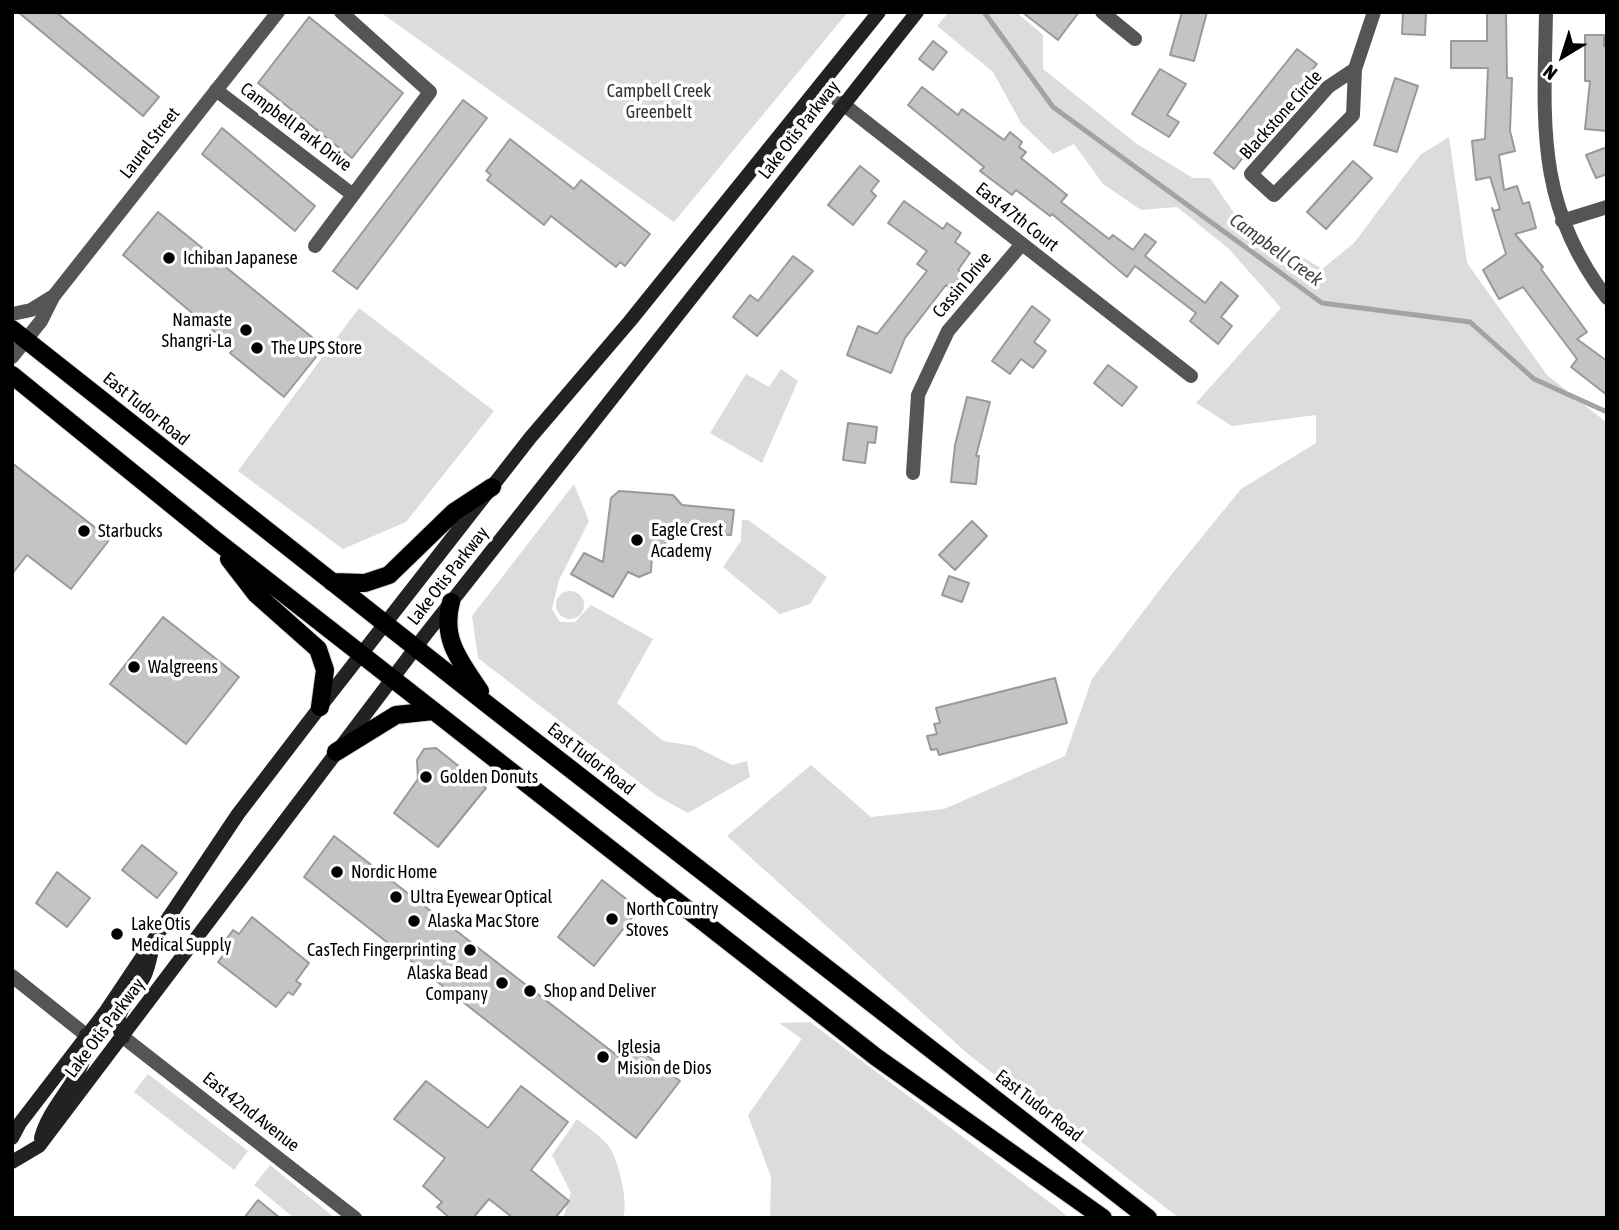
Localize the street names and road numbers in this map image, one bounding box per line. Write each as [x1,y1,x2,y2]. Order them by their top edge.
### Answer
street label: Blackstone Circle [1235,66,1327,164]
street label: Lake Otis Parkway [754,77,844,183]
street label: Campbell Park Drive [236,78,356,176]
street label: Laurel Street [116,103,184,183]
street label: East 47th Court [971,178,1063,256]
street label: Cassin Drive [928,248,996,322]
street label: East Tudor Road [98,368,194,450]
street label: Lake Otis Parkway [403,523,493,629]
street label: East Tudor Road [543,718,639,800]
street label: Lake Otis Parkway [61,974,149,1082]
street label: East Tudor Road [991,1065,1087,1147]
street label: East 42nd Avenue [198,1068,304,1156]

